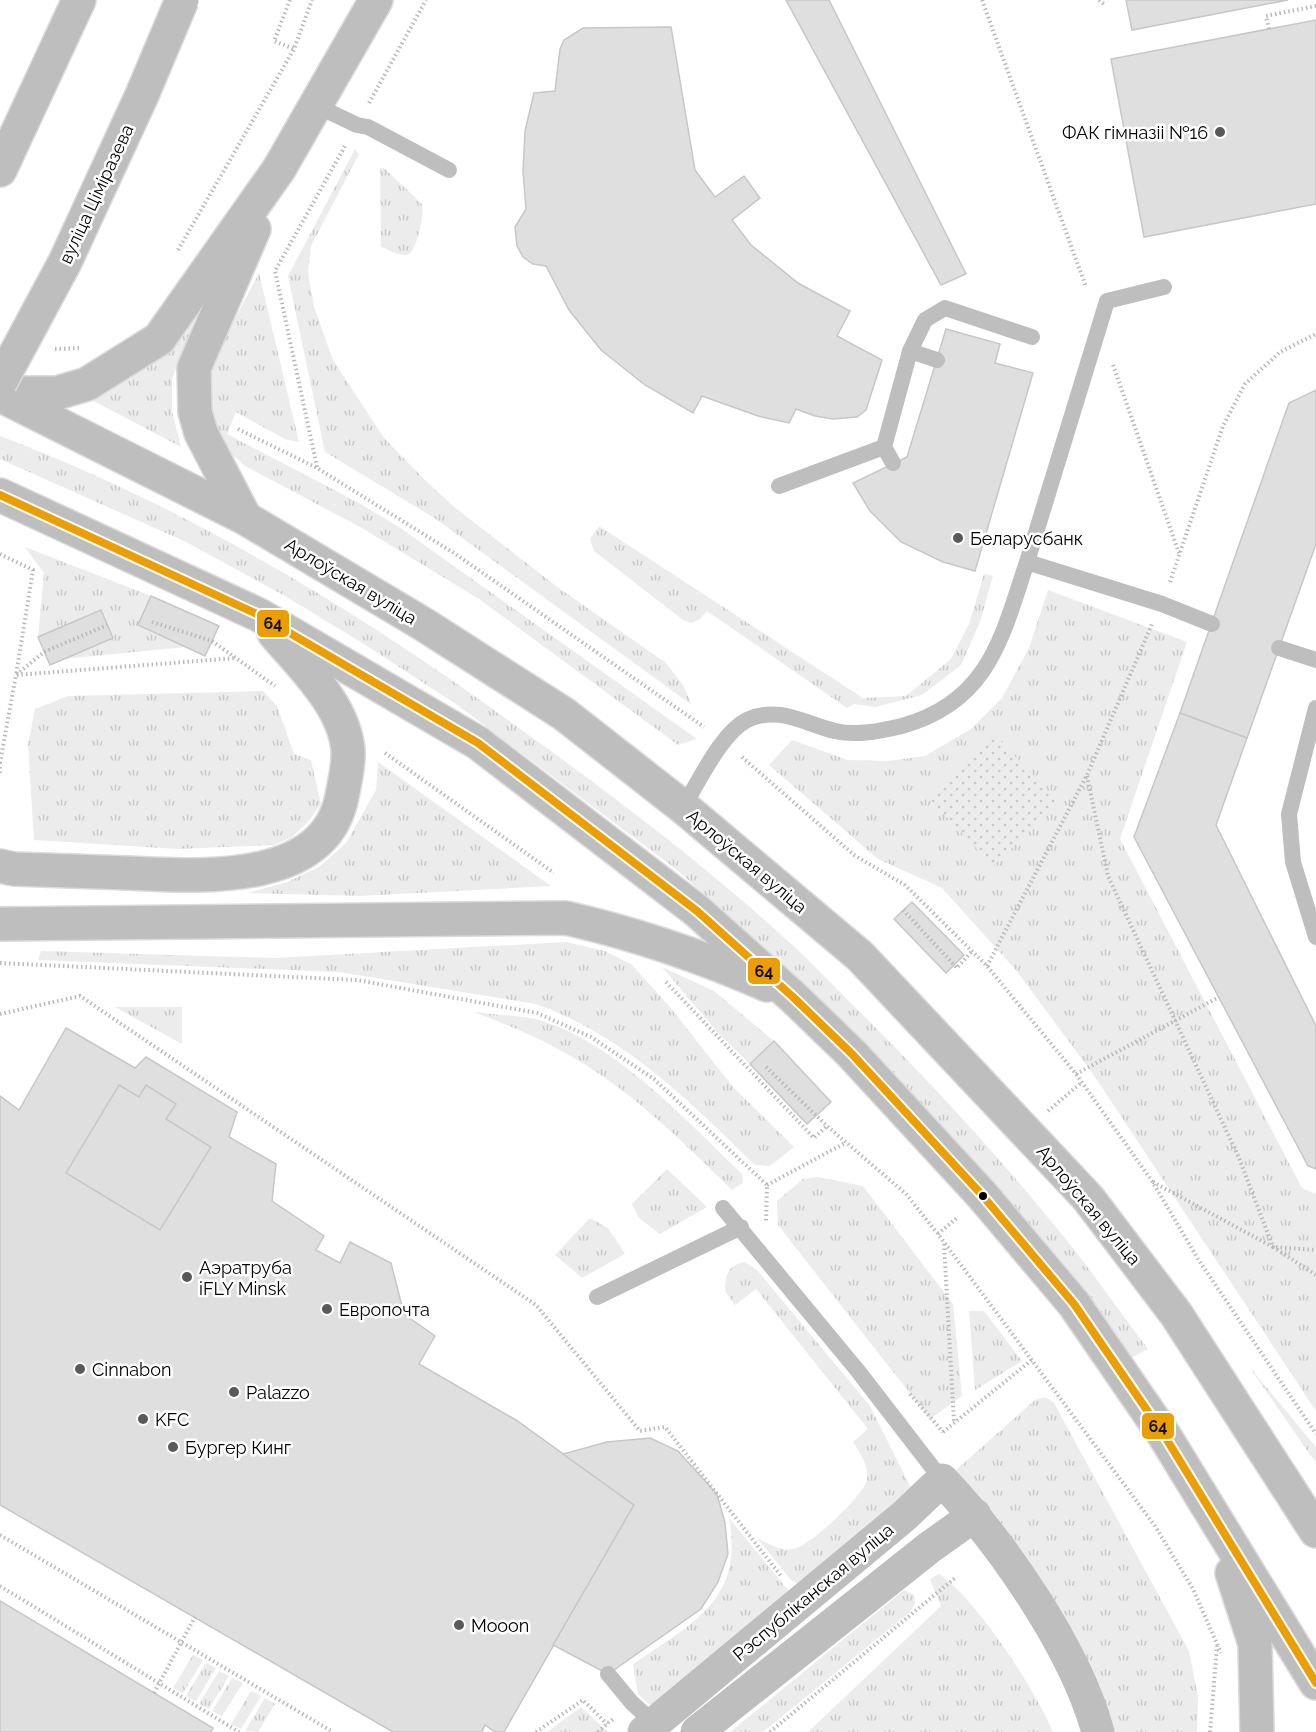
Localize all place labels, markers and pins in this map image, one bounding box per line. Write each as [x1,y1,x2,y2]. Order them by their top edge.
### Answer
place label: ФАК гімназіі №16 [1062,122,1208,143]
marker: ФАК гімназіі №16 [1213,125,1227,139]
place label: Беларусбанк [970,528,1083,549]
marker: Беларусбанк [951,531,965,545]
unlabelled marker [977,1190,989,1202]
place label: Аэратруба iFLY Minsk [199,1257,292,1299]
marker: Аэратруба iFLY Minsk [180,1270,194,1284]
place label: Европочта [339,1299,430,1320]
marker: Европочта [320,1302,334,1316]
place label: Cinnabon [92,1359,171,1380]
marker: Cinnabon [73,1362,87,1376]
place label: Palazzo [246,1382,310,1403]
marker: Palazzo [227,1385,241,1399]
place label: KFC [155,1409,189,1430]
marker: KFC [136,1412,150,1426]
place label: Бургер Кинг [185,1437,291,1458]
marker: Бургер Кинг [166,1440,180,1454]
place label: Mooon [471,1615,529,1636]
marker: Mooon [452,1618,466,1632]

